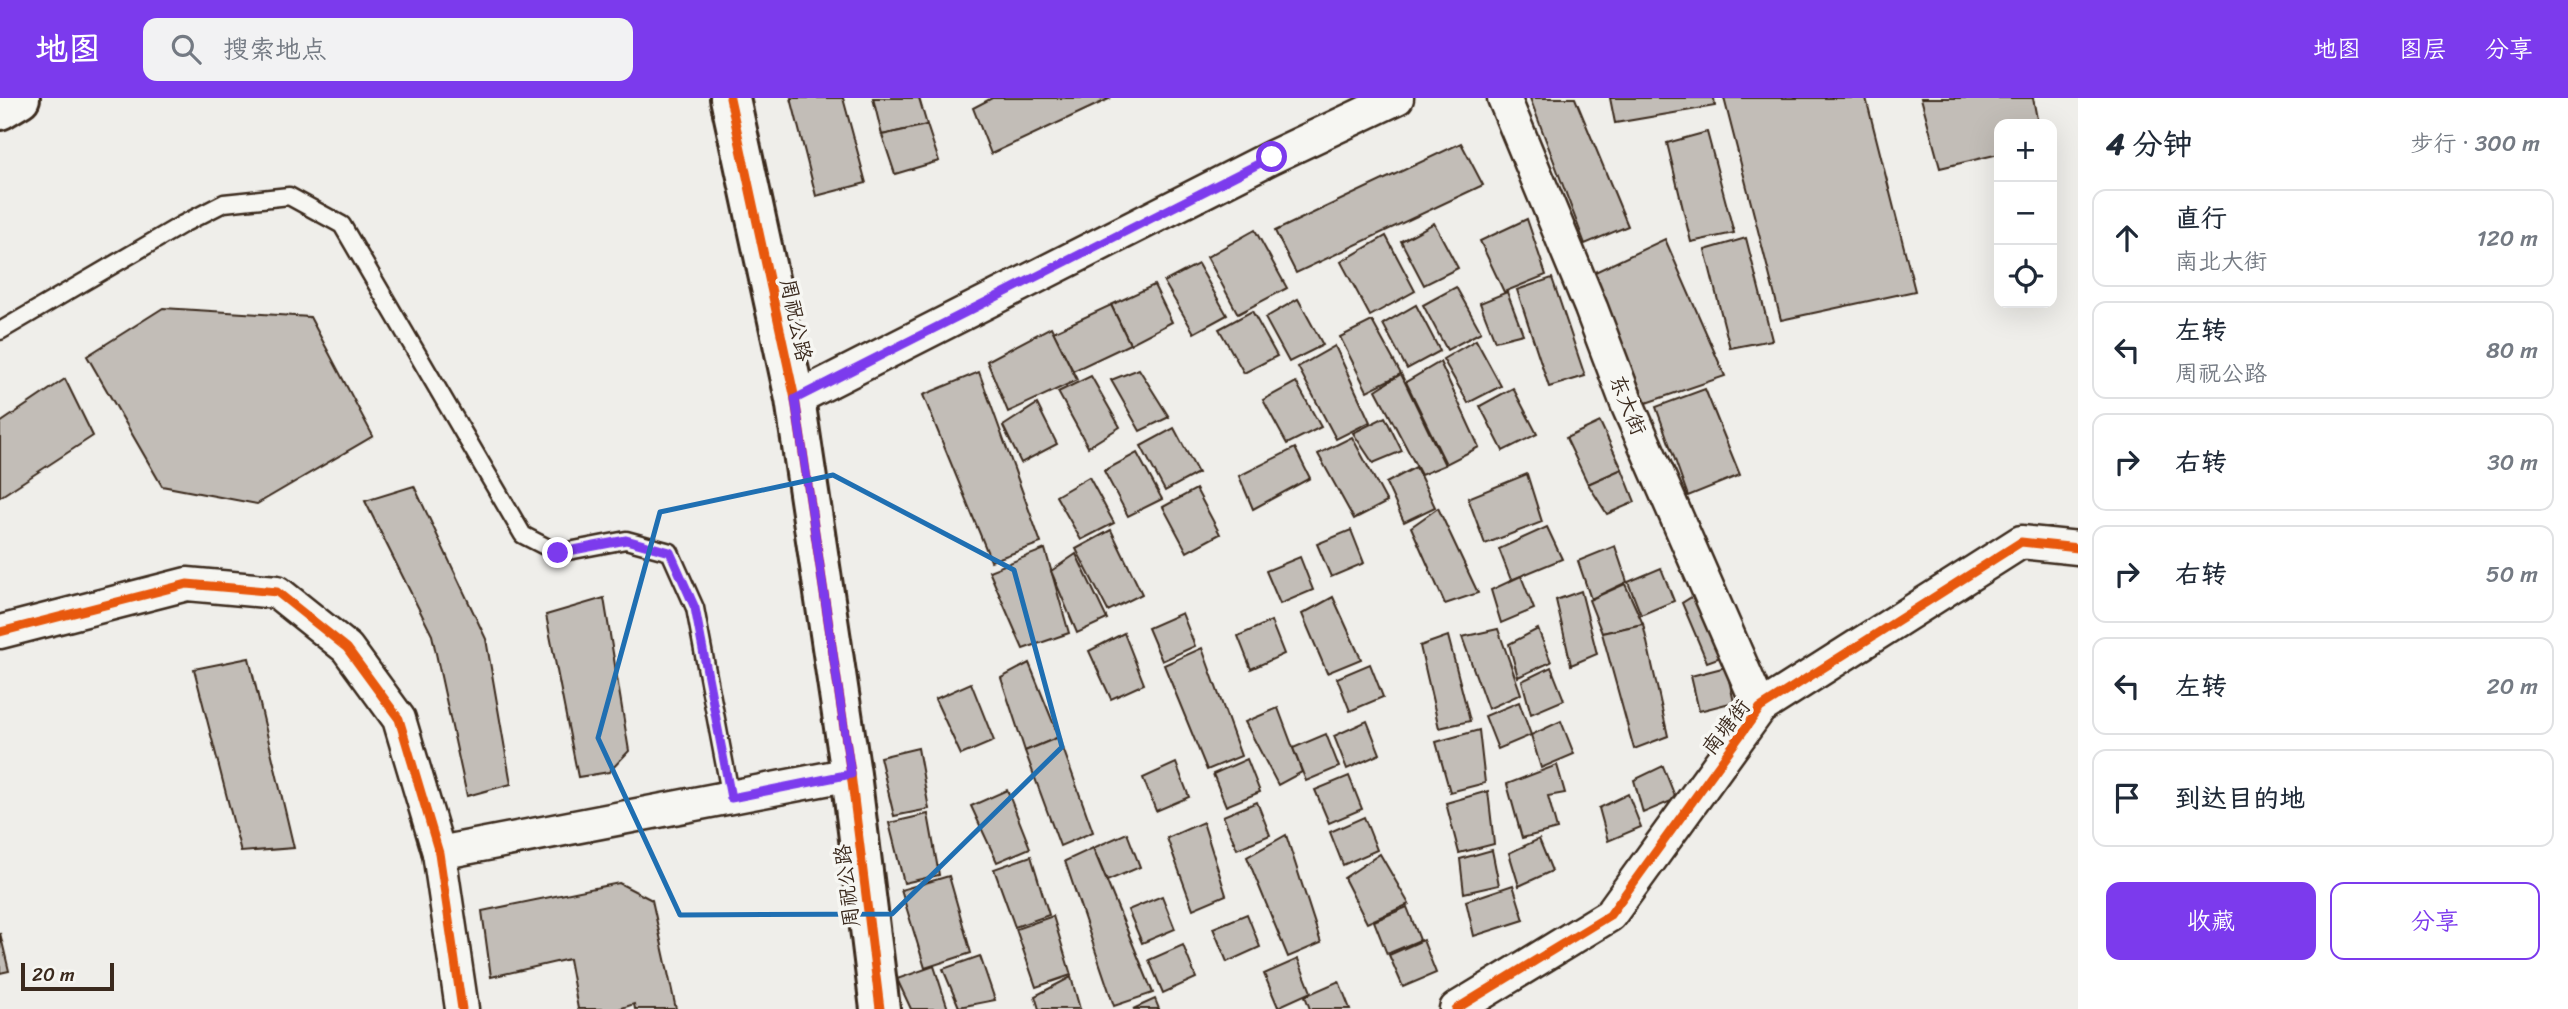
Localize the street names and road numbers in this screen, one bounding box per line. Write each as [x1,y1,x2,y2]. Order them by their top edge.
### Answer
street label: 周祝公路 [769,275,823,365]
street label: 东大街 [1599,369,1657,441]
street label: 南塘街 [1692,690,1760,764]
street label: 周祝公路 [823,842,871,930]

